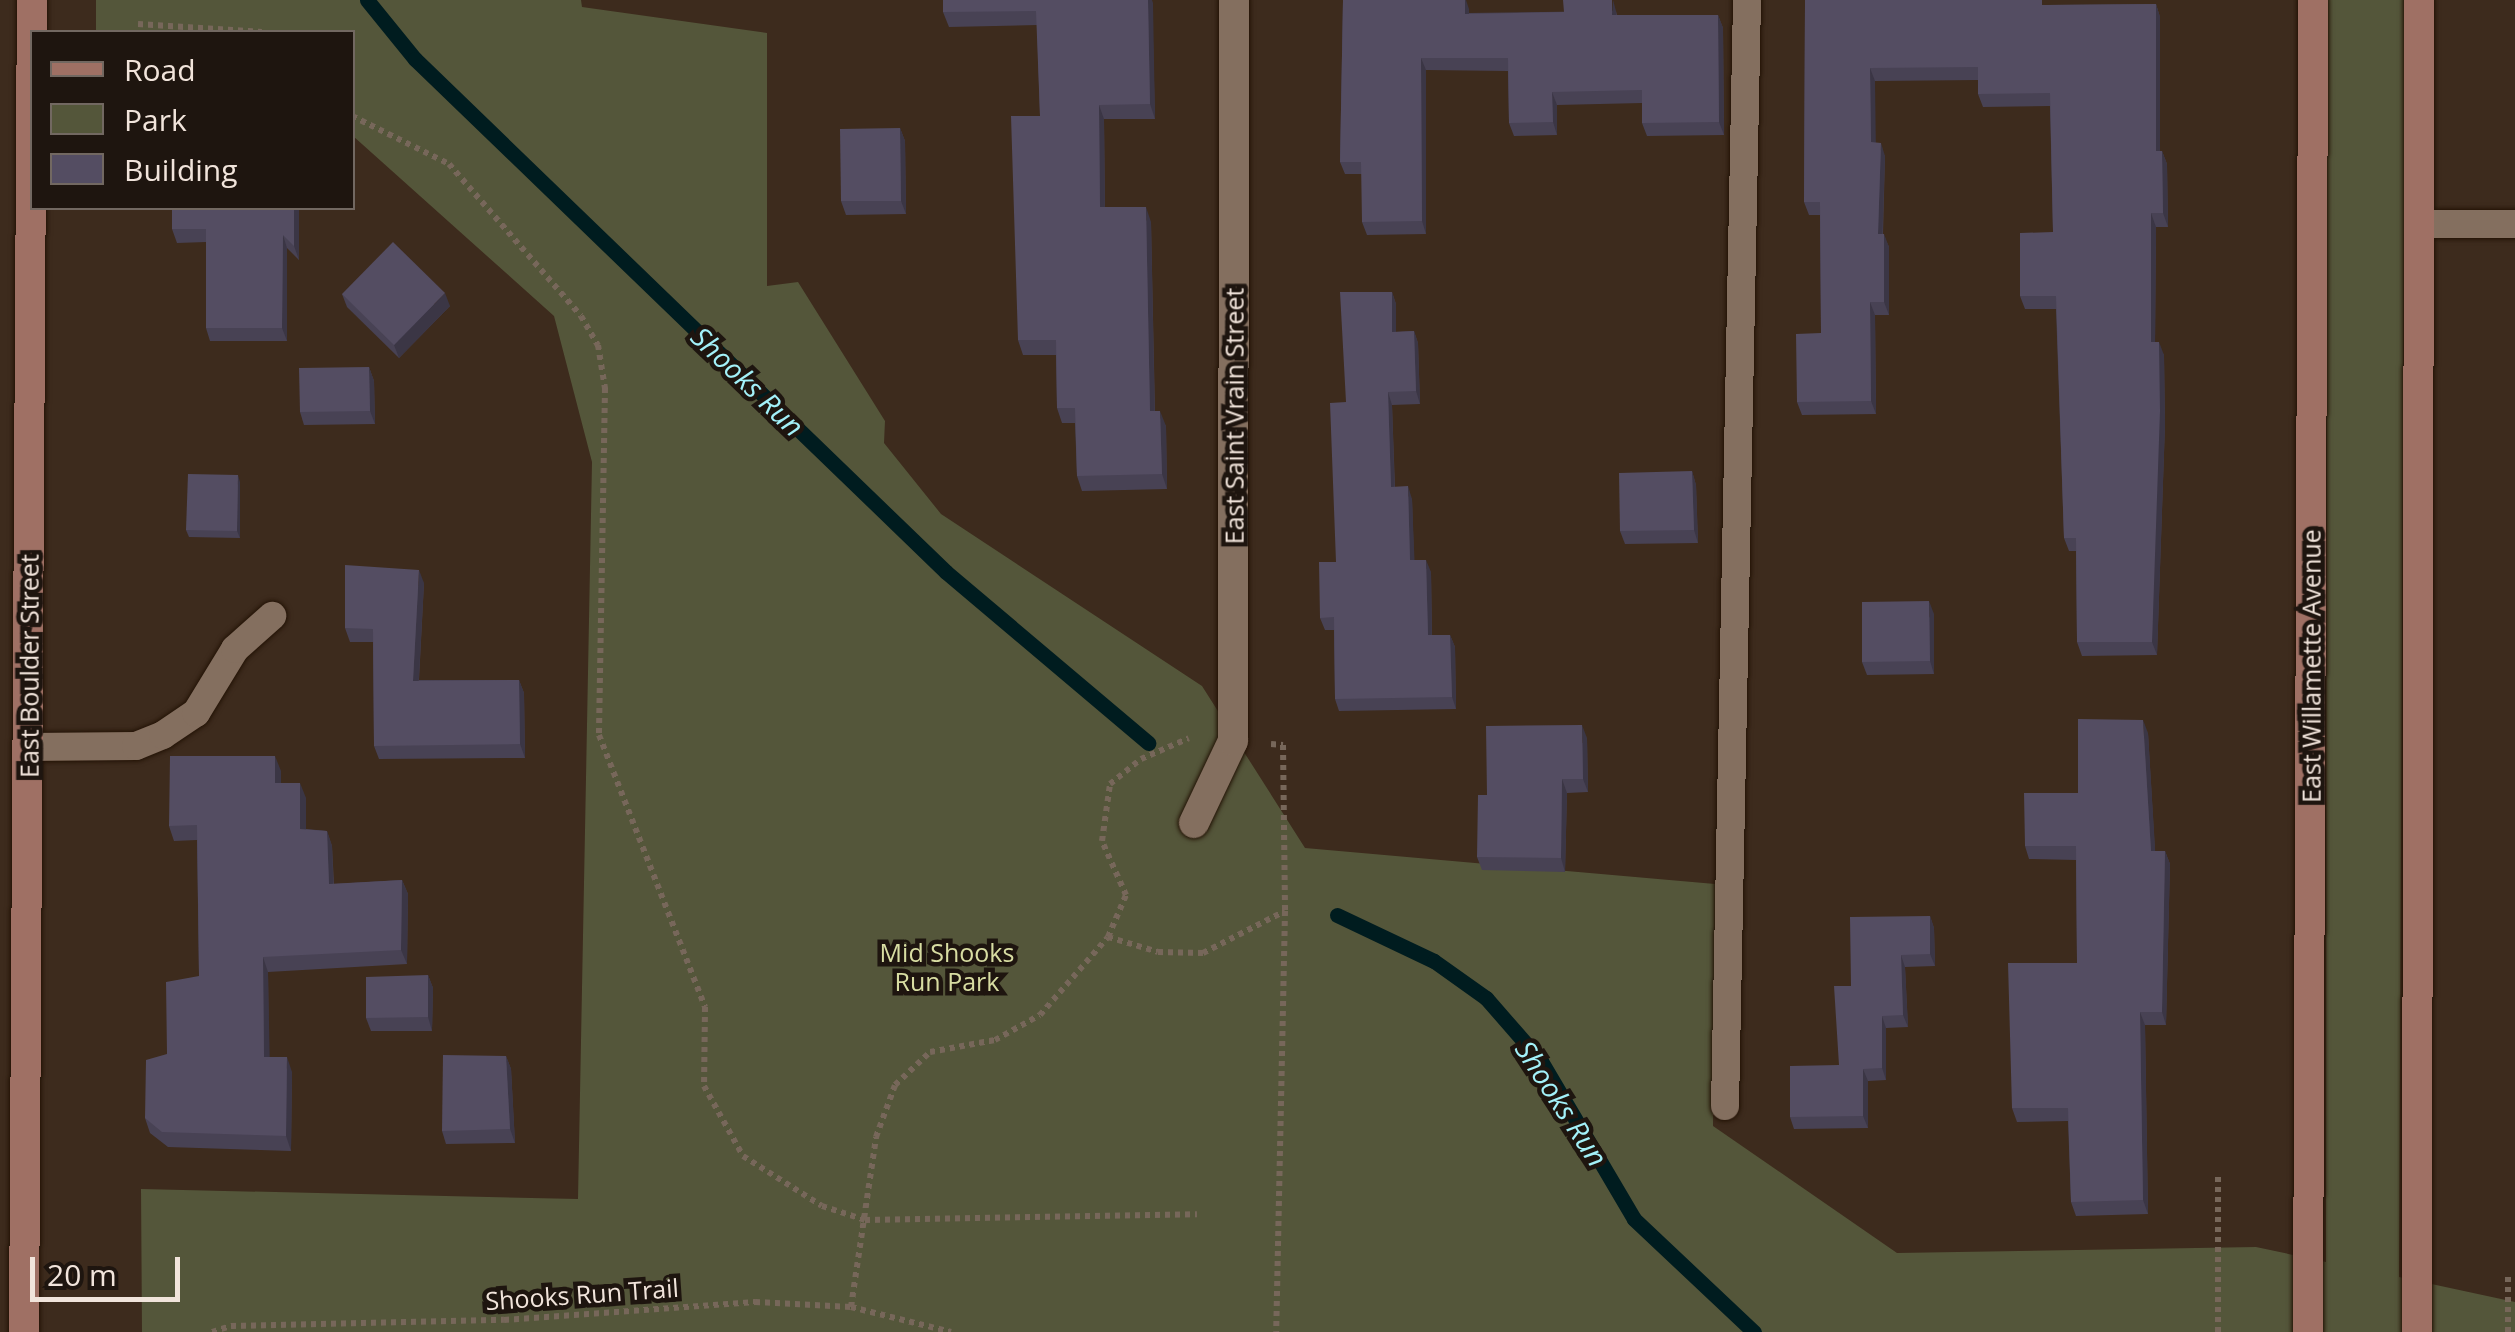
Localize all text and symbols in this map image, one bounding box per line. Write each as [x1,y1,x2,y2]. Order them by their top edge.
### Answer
legend [30,30,355,210]
text: Road [124,49,196,90]
text: Park [124,99,187,140]
text: Building [124,149,238,190]
street label: East Saint Vrain Street [1219,288,1249,544]
water label: Shooks Run [685,319,811,443]
street label: East Willamette Avenue [2296,529,2326,803]
street label: East Boulder Street [14,554,44,778]
park label: Mid Shooks Run Park [880,938,1014,997]
water label: Shooks Run [1509,1034,1615,1172]
scale bar [35,1237,185,1299]
text: 20 m [47,1254,117,1295]
street label: Shooks Run Trail [484,1272,680,1316]

